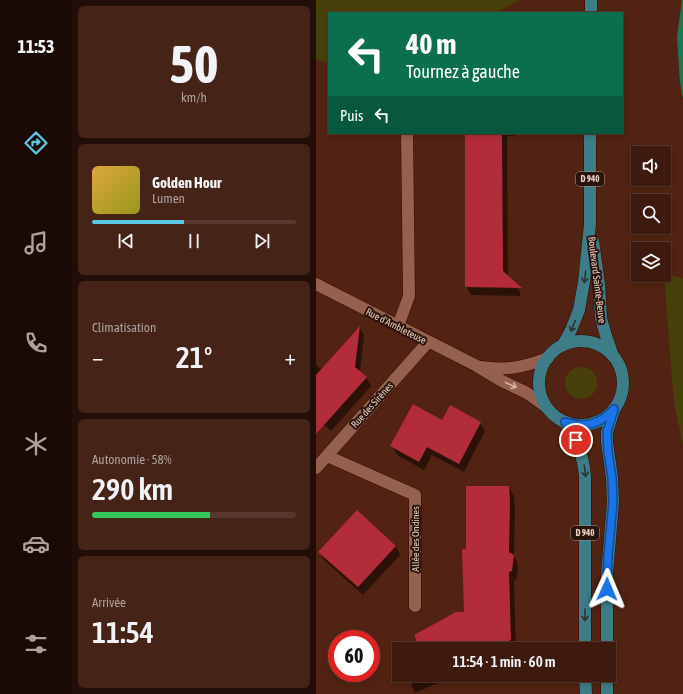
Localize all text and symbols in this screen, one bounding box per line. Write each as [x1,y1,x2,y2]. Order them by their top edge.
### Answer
icon: left [340,28,392,80]
text: 40 m [406,28,456,60]
text: 50 [170,34,218,94]
text: 11:53 [17,36,55,57]
text: Tournez à gauche [406,61,520,82]
text: km/h [181,90,207,105]
icon: left [371,104,393,126]
text: Puis [340,107,363,124]
icon: directions [22,129,50,157]
map controls [631,146,671,282]
button: sound [631,146,671,186]
road number: D 940 [576,172,604,186]
text: Golden Hour [152,174,222,191]
text: Lumen [152,191,185,206]
button: search [631,194,671,234]
icon: music [22,229,50,257]
icon: previous [115,230,137,252]
icon: pause [183,230,205,252]
icon: next [251,230,273,252]
street label: Boulevard Sainte-Beuve [586,236,608,325]
button: layers [631,242,671,282]
one-way arrow [581,270,588,283]
street label: Rue d'Ambleteuse [364,306,428,346]
one-way arrow [568,319,576,331]
text: Climatisation [92,320,156,335]
icon: phone [22,329,50,357]
text: 21° [176,340,212,374]
text: − [92,344,103,370]
text: + [285,344,296,370]
street label: Rue des Sirènes [349,380,395,430]
one-way arrow [504,382,516,390]
pin [559,423,593,457]
icon: arrive [565,429,587,451]
icon: climate [22,430,50,458]
text: Autonomie · 58% [92,452,172,467]
one-way arrow [581,464,589,477]
text: 290 km [92,472,173,506]
street label: Allée des Ondines [410,506,421,572]
road number: D 940 [571,526,599,540]
icon: car [22,530,50,558]
position arrow [586,568,628,610]
text: Arrivée [92,595,126,610]
one-way arrow [581,608,589,621]
text: 11:54 [92,615,154,649]
icon: filters [22,630,50,658]
speed limit sign: 60 [328,630,380,682]
text: 11:54 · 1 min · 60 m [452,653,556,670]

